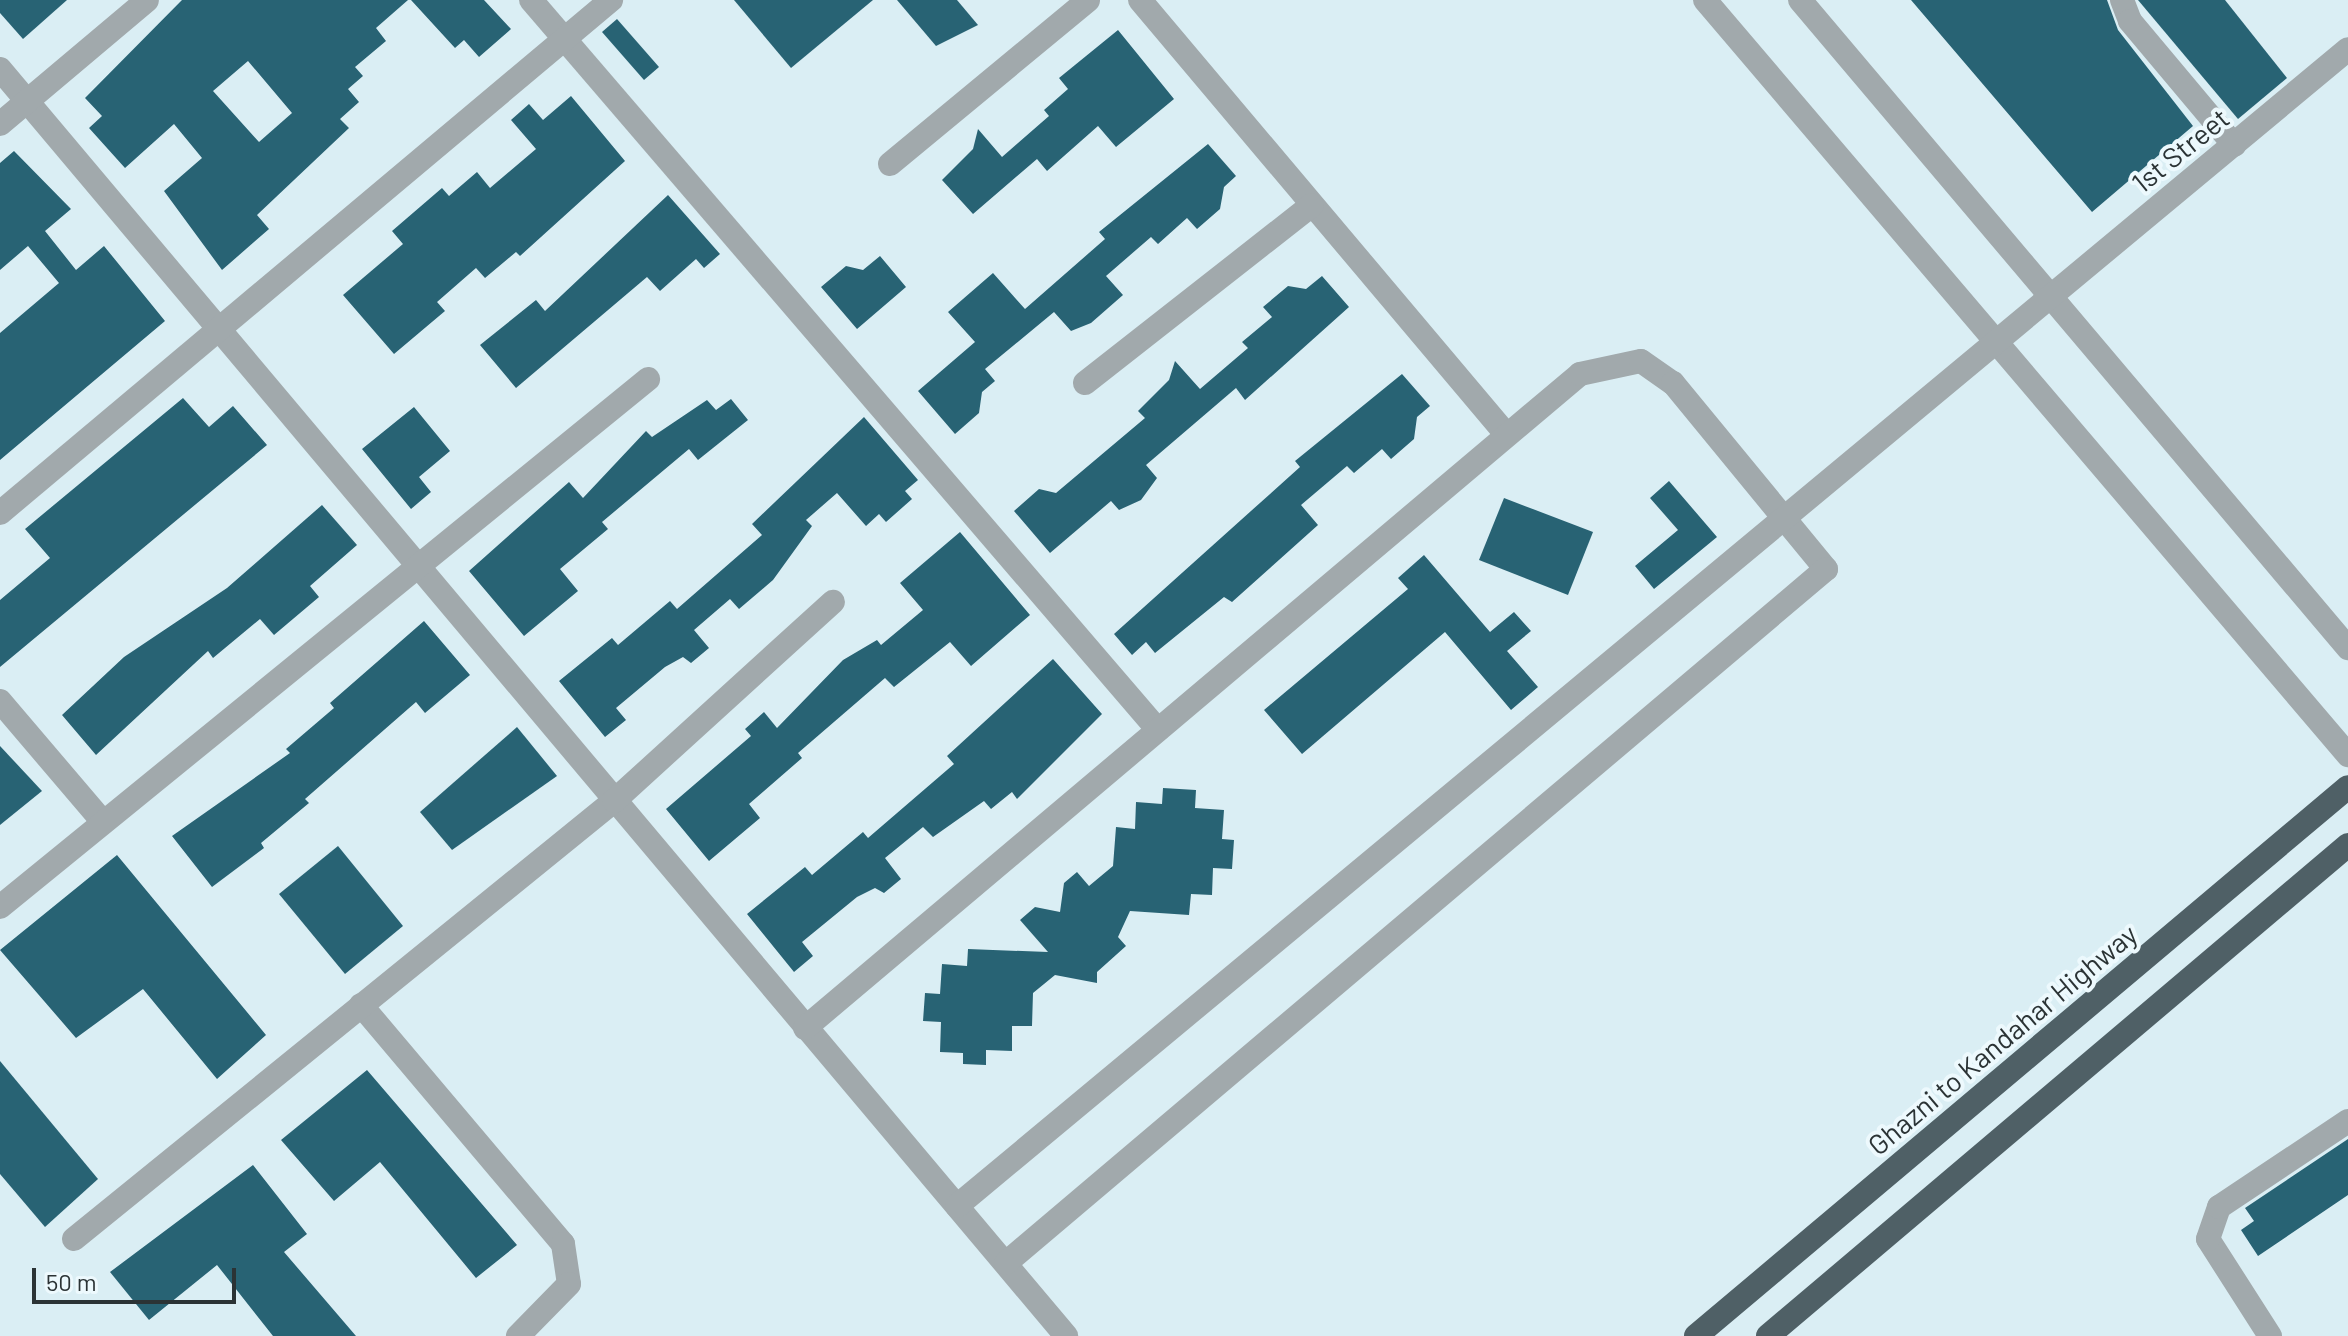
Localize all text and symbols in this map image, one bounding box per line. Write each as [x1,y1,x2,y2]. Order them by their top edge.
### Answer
street label: 1st Street [2125,101,2235,199]
street label: Ghazni to Kandahar Highway [1861,917,2143,1161]
scale bar [36,1252,240,1302]
text: 50 m [46,1267,97,1296]

